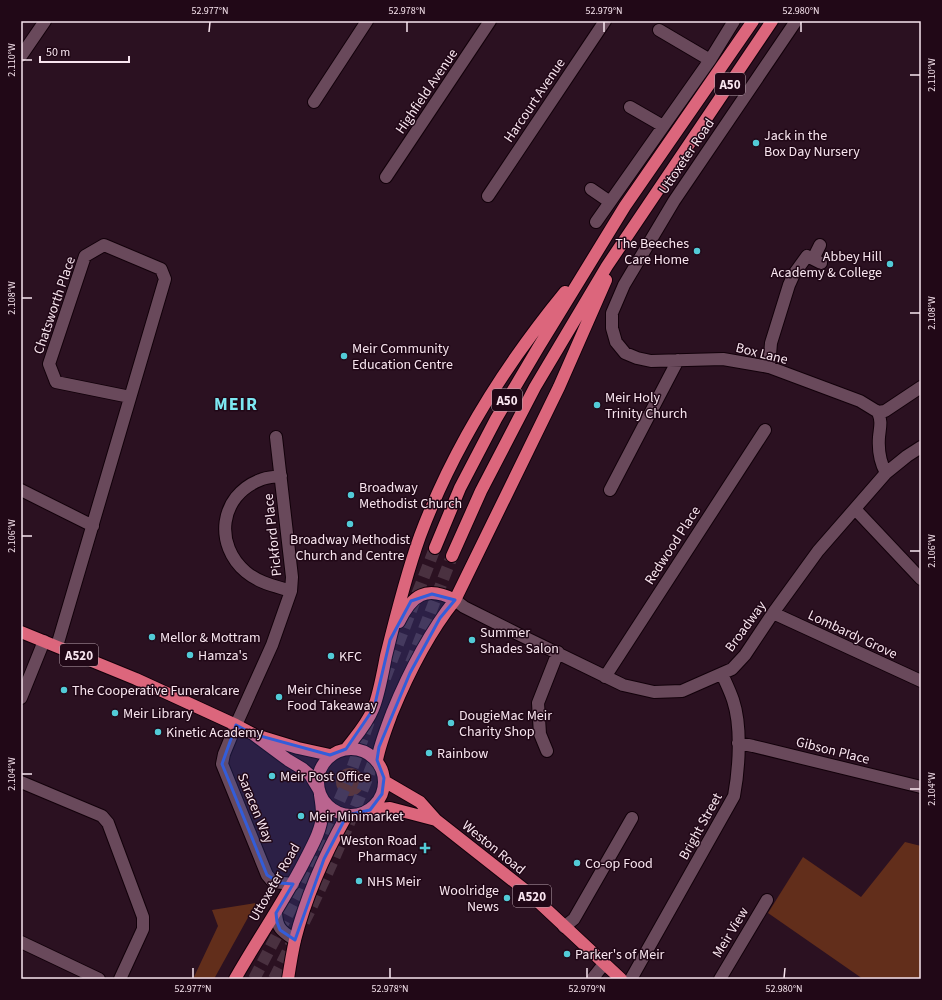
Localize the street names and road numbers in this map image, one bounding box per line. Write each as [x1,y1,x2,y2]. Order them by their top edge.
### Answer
street label: Highfield Avenue [391,45,463,138]
street label: Harcourt Avenue [499,54,570,147]
road number: A50 [715,73,745,95]
street label: Uttoxeter Road [654,115,720,198]
street label: Chatsworth Place [29,254,81,357]
street label: Box Lane [734,338,790,370]
road number: A50 [492,389,522,411]
street label: Pickford Place [259,492,287,577]
street label: Redwood Place [640,502,706,589]
street label: Broadway [720,597,771,656]
street label: Lombardy Grove [805,605,901,664]
road number: A520 [60,644,98,666]
street label: Gibson Place [794,732,872,770]
street label: Saracen Way [232,770,278,847]
street label: Bright Street [674,789,728,864]
street label: Weston Road [457,816,529,880]
street label: Uttoxeter Road [244,840,305,925]
road number: A520 [513,885,551,907]
street label: Meir View [708,903,754,962]

